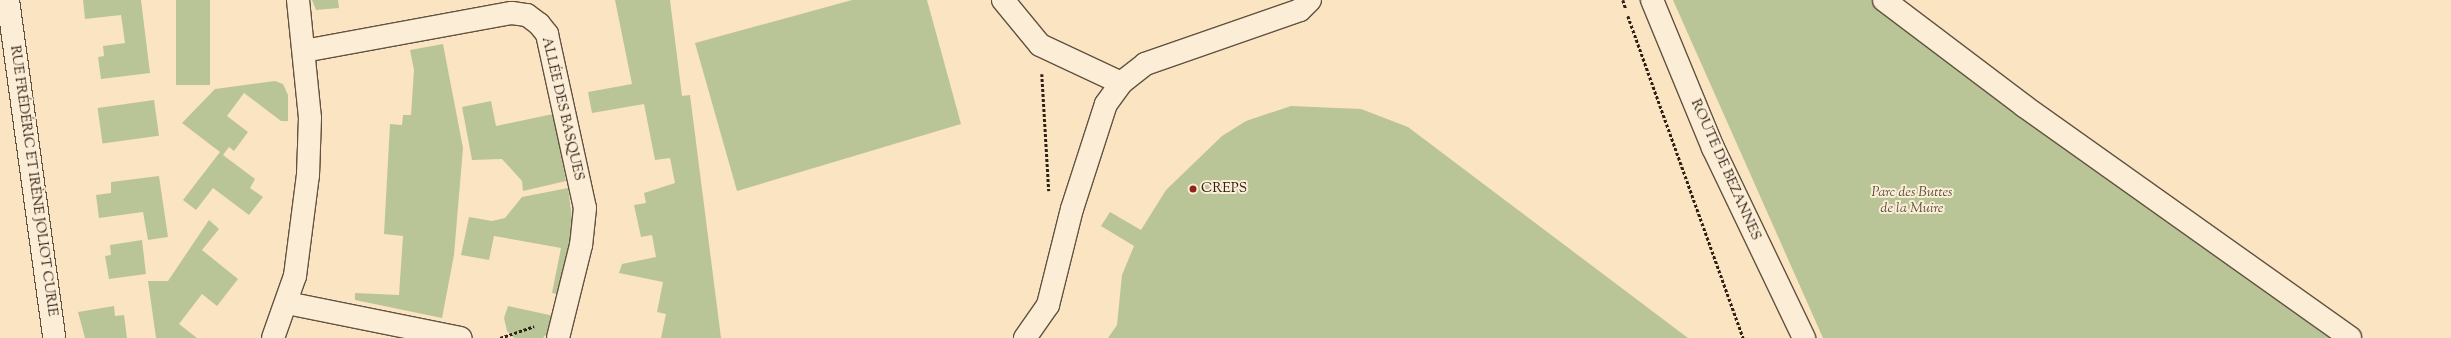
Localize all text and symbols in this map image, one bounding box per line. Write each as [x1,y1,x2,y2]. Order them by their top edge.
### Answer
street label: ALLÉE DES BASQUES [537,36,587,182]
street label: RUE FRÉDÉRIC ET IRÈNE JOLIOT CURIE [6,44,60,318]
street label: ROUTE DE BEZANNES [1686,97,1764,243]
place label: CREPS [1201,181,1247,197]
marker: CREPS [1188,184,1198,194]
park label: Parc des Buttes de la Muire [1871,185,1953,218]

